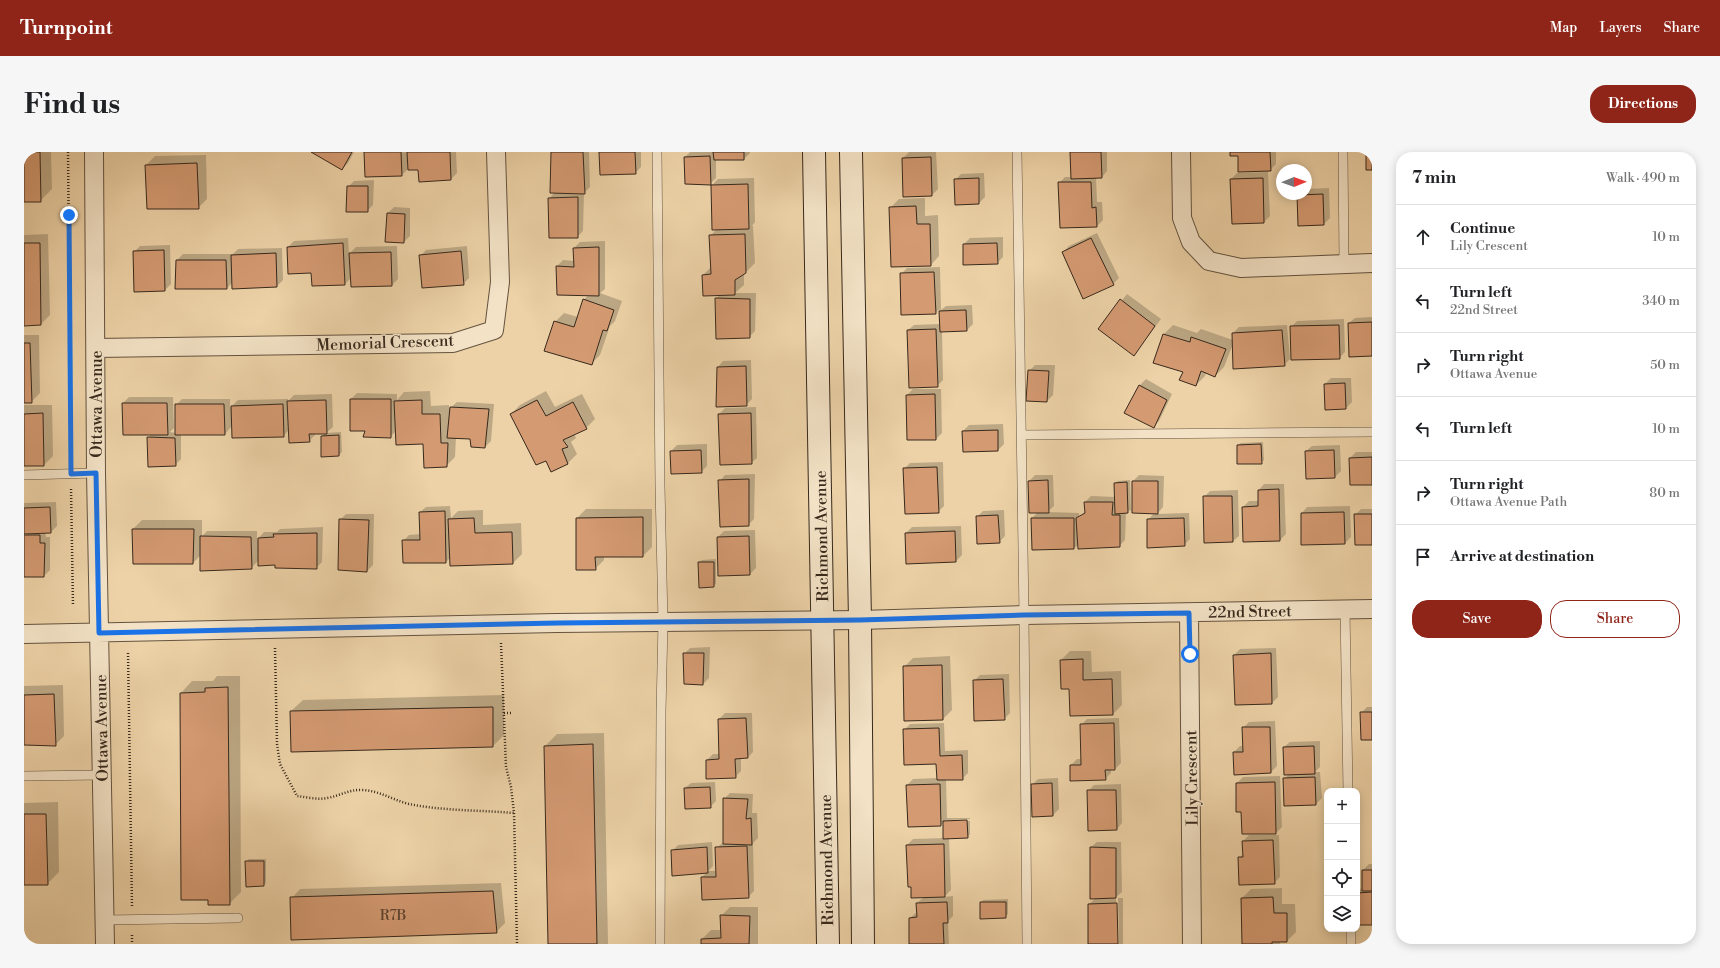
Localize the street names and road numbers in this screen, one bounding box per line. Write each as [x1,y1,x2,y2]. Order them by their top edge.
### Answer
street label: Memorial Crescent [316,331,455,355]
street label: Ottawa Avenue [87,350,107,458]
street label: Richmond Avenue [811,470,833,602]
street label: 22nd Street [1208,601,1292,623]
street label: Ottawa Avenue [91,674,113,782]
street label: Lily Crescent [1181,729,1203,826]
street label: Richmond Avenue [816,794,838,926]

